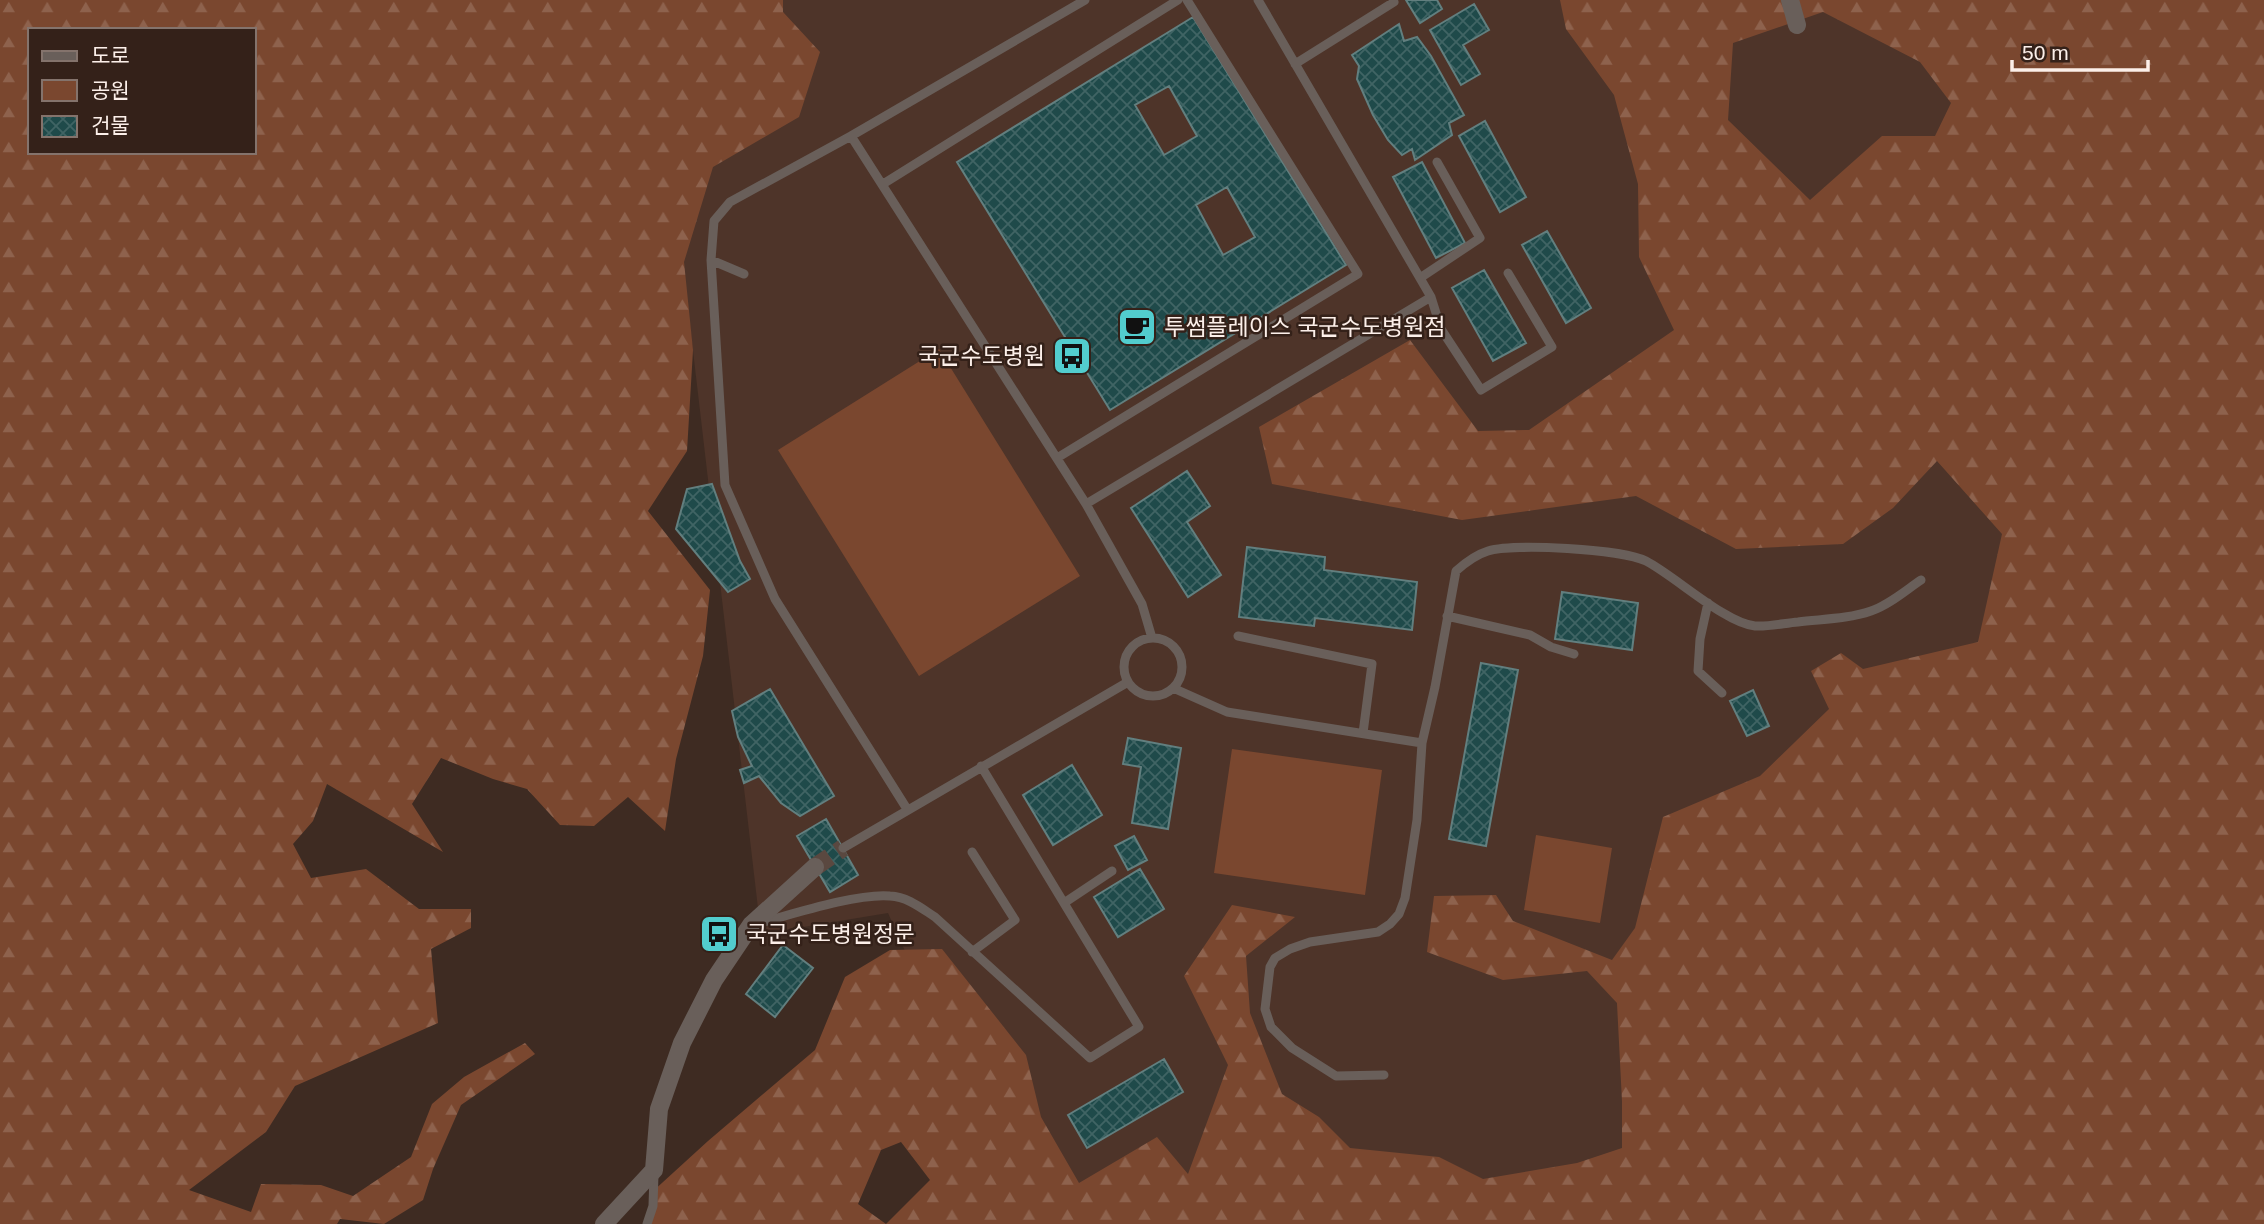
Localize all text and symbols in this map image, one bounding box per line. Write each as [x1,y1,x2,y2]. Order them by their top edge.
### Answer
legend [28,28,256,154]
scale bar [2012,28,2148,72]
text: 50 m [2022,41,2069,64]
text: 도로 [91,44,130,67]
text: 공원 [91,79,130,102]
text: 건물 [91,114,130,137]
cafe icon: 투썸플레이스 국군수도병원점 [1116,306,1158,348]
place label: 투썸플레이스 국군수도병원점 [1164,314,1445,340]
bus stop icon: 국군수도병원 [1051,335,1093,377]
place label: 국군수도병원 [918,343,1045,369]
bus stop icon: 국군수도병원정문 [698,913,740,955]
place label: 국군수도병원정문 [746,921,915,947]

